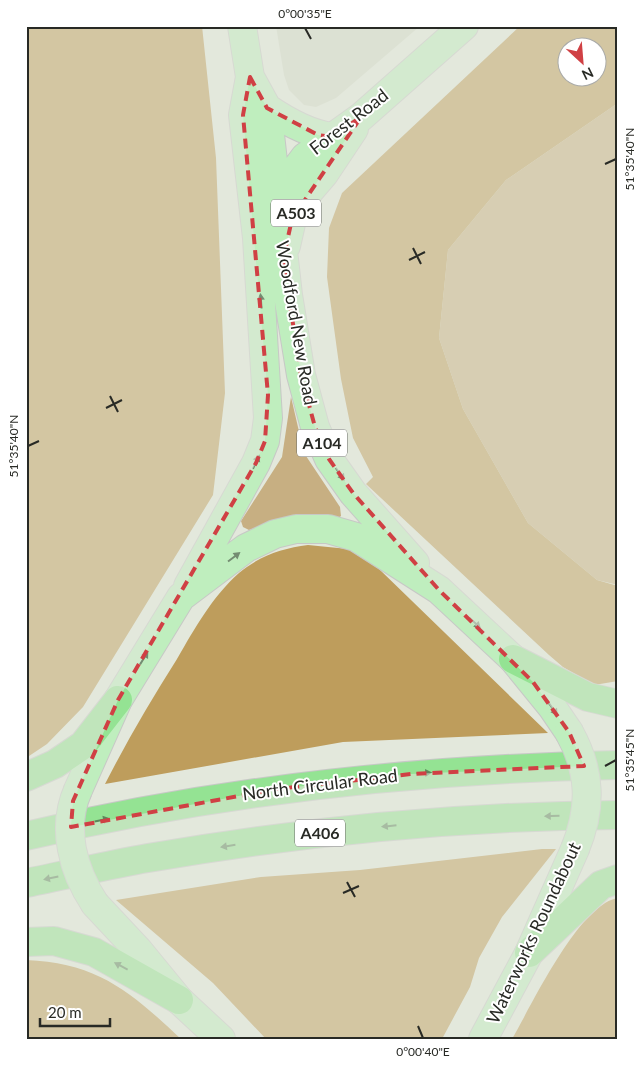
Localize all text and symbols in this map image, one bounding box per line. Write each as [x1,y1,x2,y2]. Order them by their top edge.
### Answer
text: 0°00'35"E [278,6,332,21]
north arrow [556,38,606,88]
text: N [579,64,596,84]
street label: Forest Road [305,84,392,159]
text: 51°35'40"N [622,128,637,190]
road number: A503 [271,200,321,227]
street label: Woodford New Road [272,239,322,407]
one-way arrow [257,293,265,309]
text: 51°35'40"N [6,415,21,477]
road number: A104 [297,429,347,456]
one-way arrow [253,455,261,469]
one-way arrow [335,467,345,481]
one-way arrow [227,552,240,563]
one-way arrow [468,617,480,629]
one-way arrow [139,652,148,665]
one-way arrow [548,702,558,716]
text: 51°35'45"N [622,729,637,791]
street label: North Circular Road [241,764,399,804]
one-way arrow [416,769,432,777]
one-way arrow [543,812,559,820]
one-way arrow [95,816,110,824]
road number: A406 [295,820,345,846]
one-way arrow [381,822,397,830]
street label: Waterworks Roundabout [481,838,585,1027]
one-way arrow [220,842,236,850]
one-way arrow [44,874,59,882]
one-way arrow [114,962,129,970]
scale bar [40,995,110,1027]
text: 20 m [48,1003,82,1021]
text: 0°00'40"E [396,1044,450,1059]

